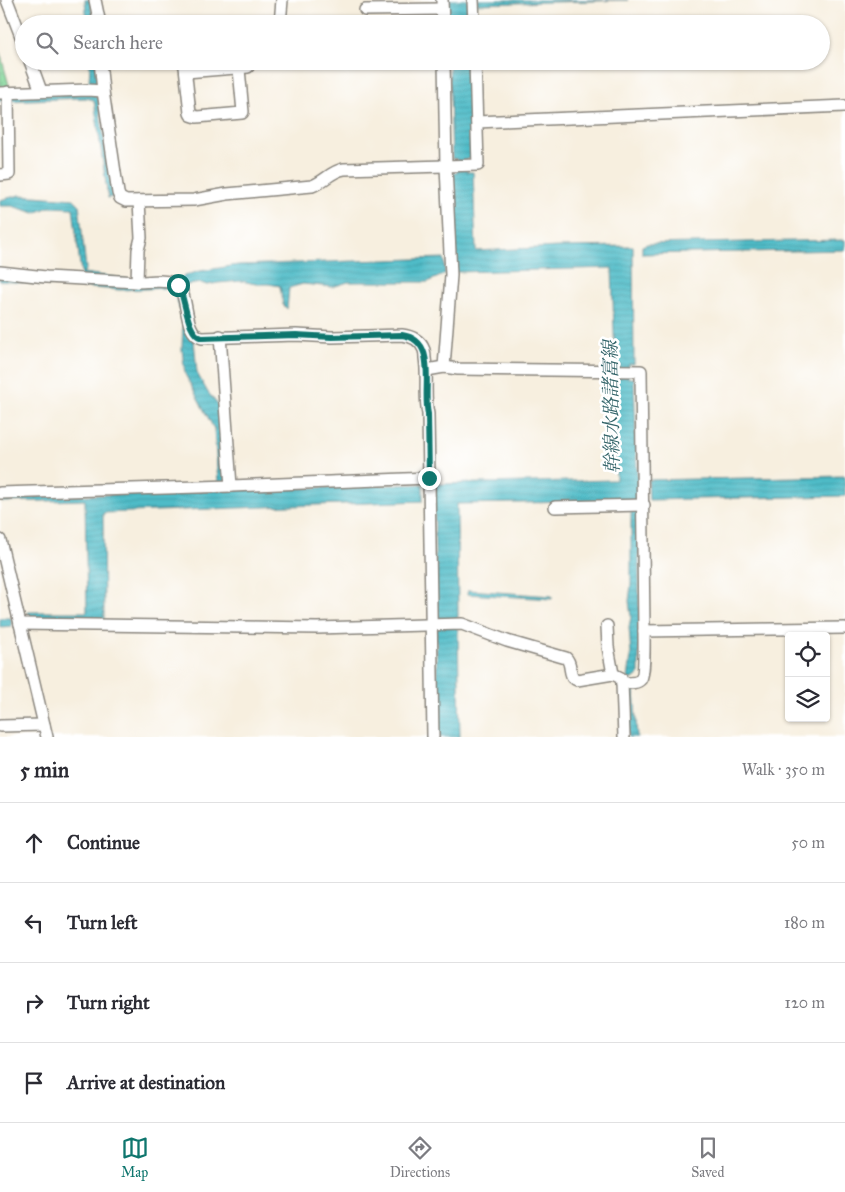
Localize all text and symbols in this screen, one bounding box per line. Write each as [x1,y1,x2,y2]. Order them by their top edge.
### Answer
search box [15,15,830,70]
icon: search [33,29,61,57]
text: Search here [73,31,163,54]
route start [167,274,190,297]
water label: 幹線水路諸富線 [598,338,624,474]
route end [418,467,441,490]
map controls [785,632,830,722]
button: locate [785,632,830,677]
button: layers [785,677,830,722]
text: 5 min [20,757,69,783]
text: Walk · 350 m [742,760,825,779]
icon: ahead [20,829,48,857]
text: Continue [67,831,140,854]
text: 50 m [791,833,825,852]
icon: left [20,909,48,937]
text: Turn left [67,911,137,934]
text: 180 m [784,913,825,932]
icon: right [20,989,48,1017]
text: Turn right [67,991,150,1014]
text: 120 m [785,993,825,1012]
icon: arrive [20,1069,48,1097]
text: Arrive at destination [67,1071,225,1094]
tab: Map [121,1134,149,1181]
tab: Directions [390,1134,450,1181]
tab: Saved [691,1134,724,1181]

